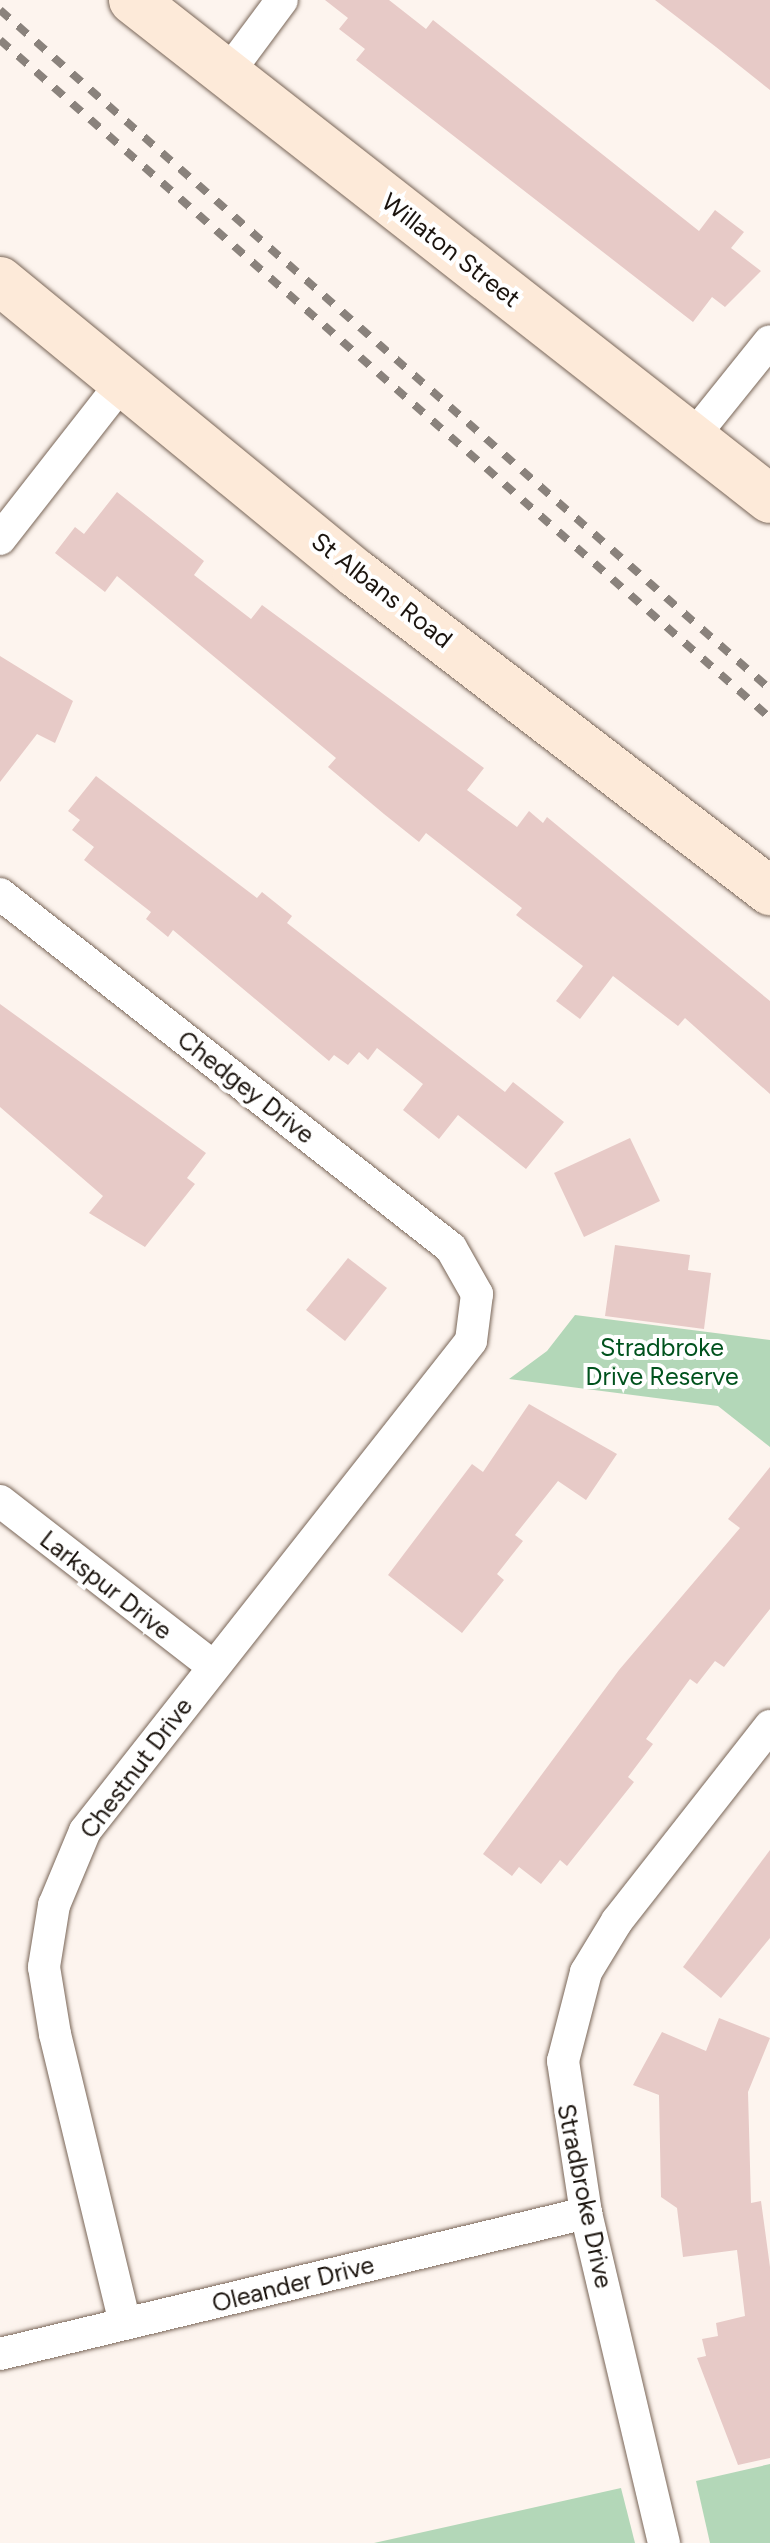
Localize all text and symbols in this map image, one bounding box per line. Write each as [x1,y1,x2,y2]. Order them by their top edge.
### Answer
street label: Willaton Street [376,187,526,313]
street label: St Albans Road [306,526,458,654]
street label: Chedgey Drive [172,1024,320,1150]
park label: Stradbroke Drive Reserve [585,1333,739,1392]
street label: Larkspur Drive [34,1524,178,1646]
street label: Chestnut Drive [73,1692,199,1844]
street label: Stradbroke Drive [551,2101,619,2291]
street label: Oleander Drive [209,2249,377,2319]

